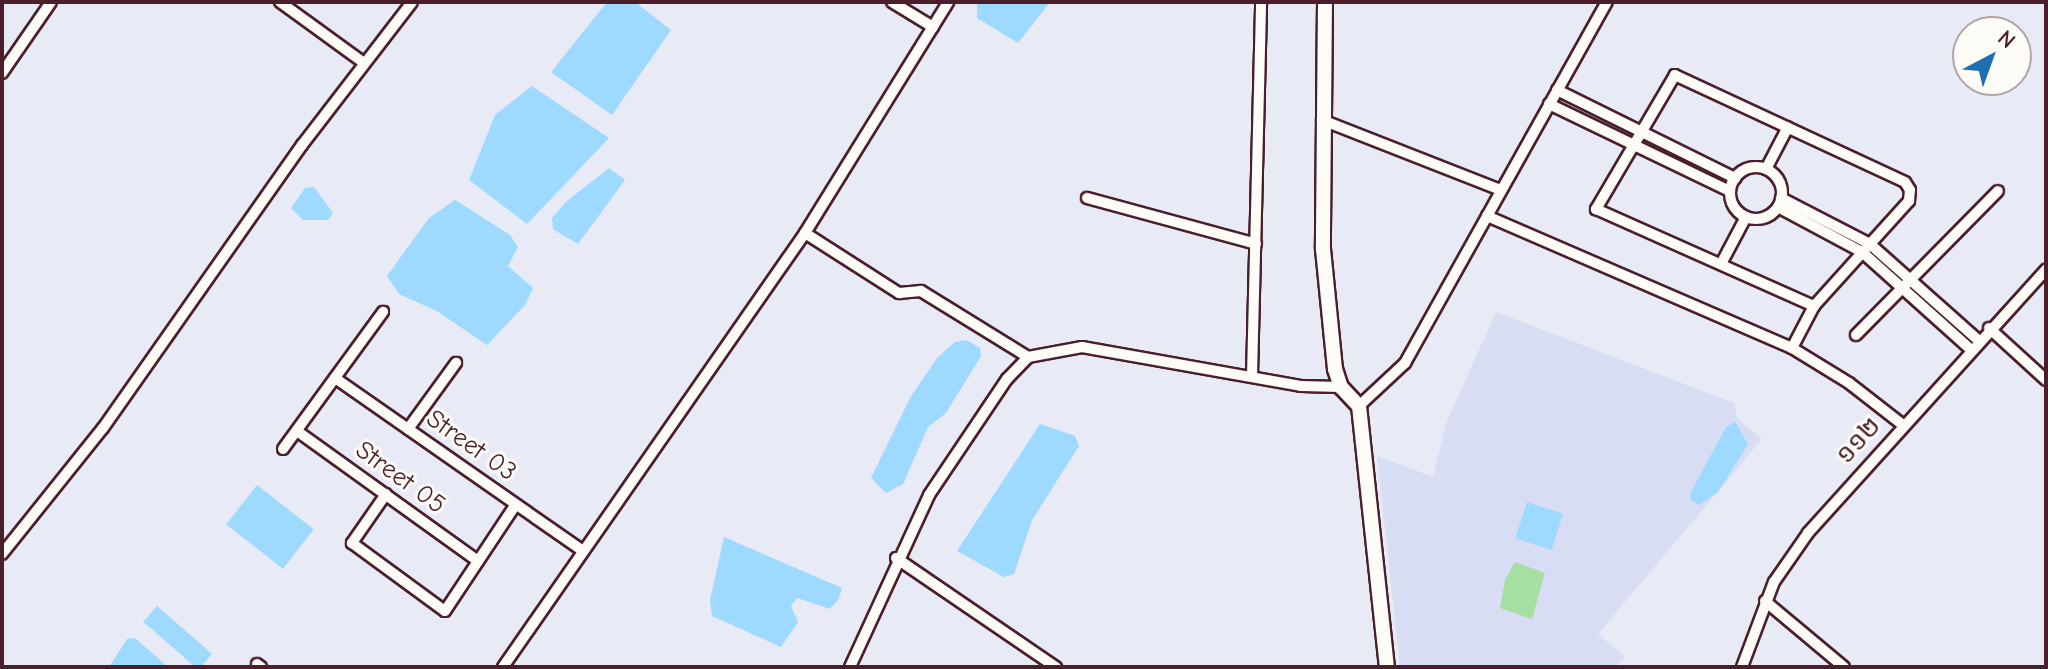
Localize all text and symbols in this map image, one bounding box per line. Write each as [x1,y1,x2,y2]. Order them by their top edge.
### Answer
north arrow [1952,16,2032,96]
text: N [1992,25,2020,54]
street label: Street 03 [420,404,522,488]
street label: ១១២ [1830,411,1888,471]
street label: Street 05 [349,435,451,521]

